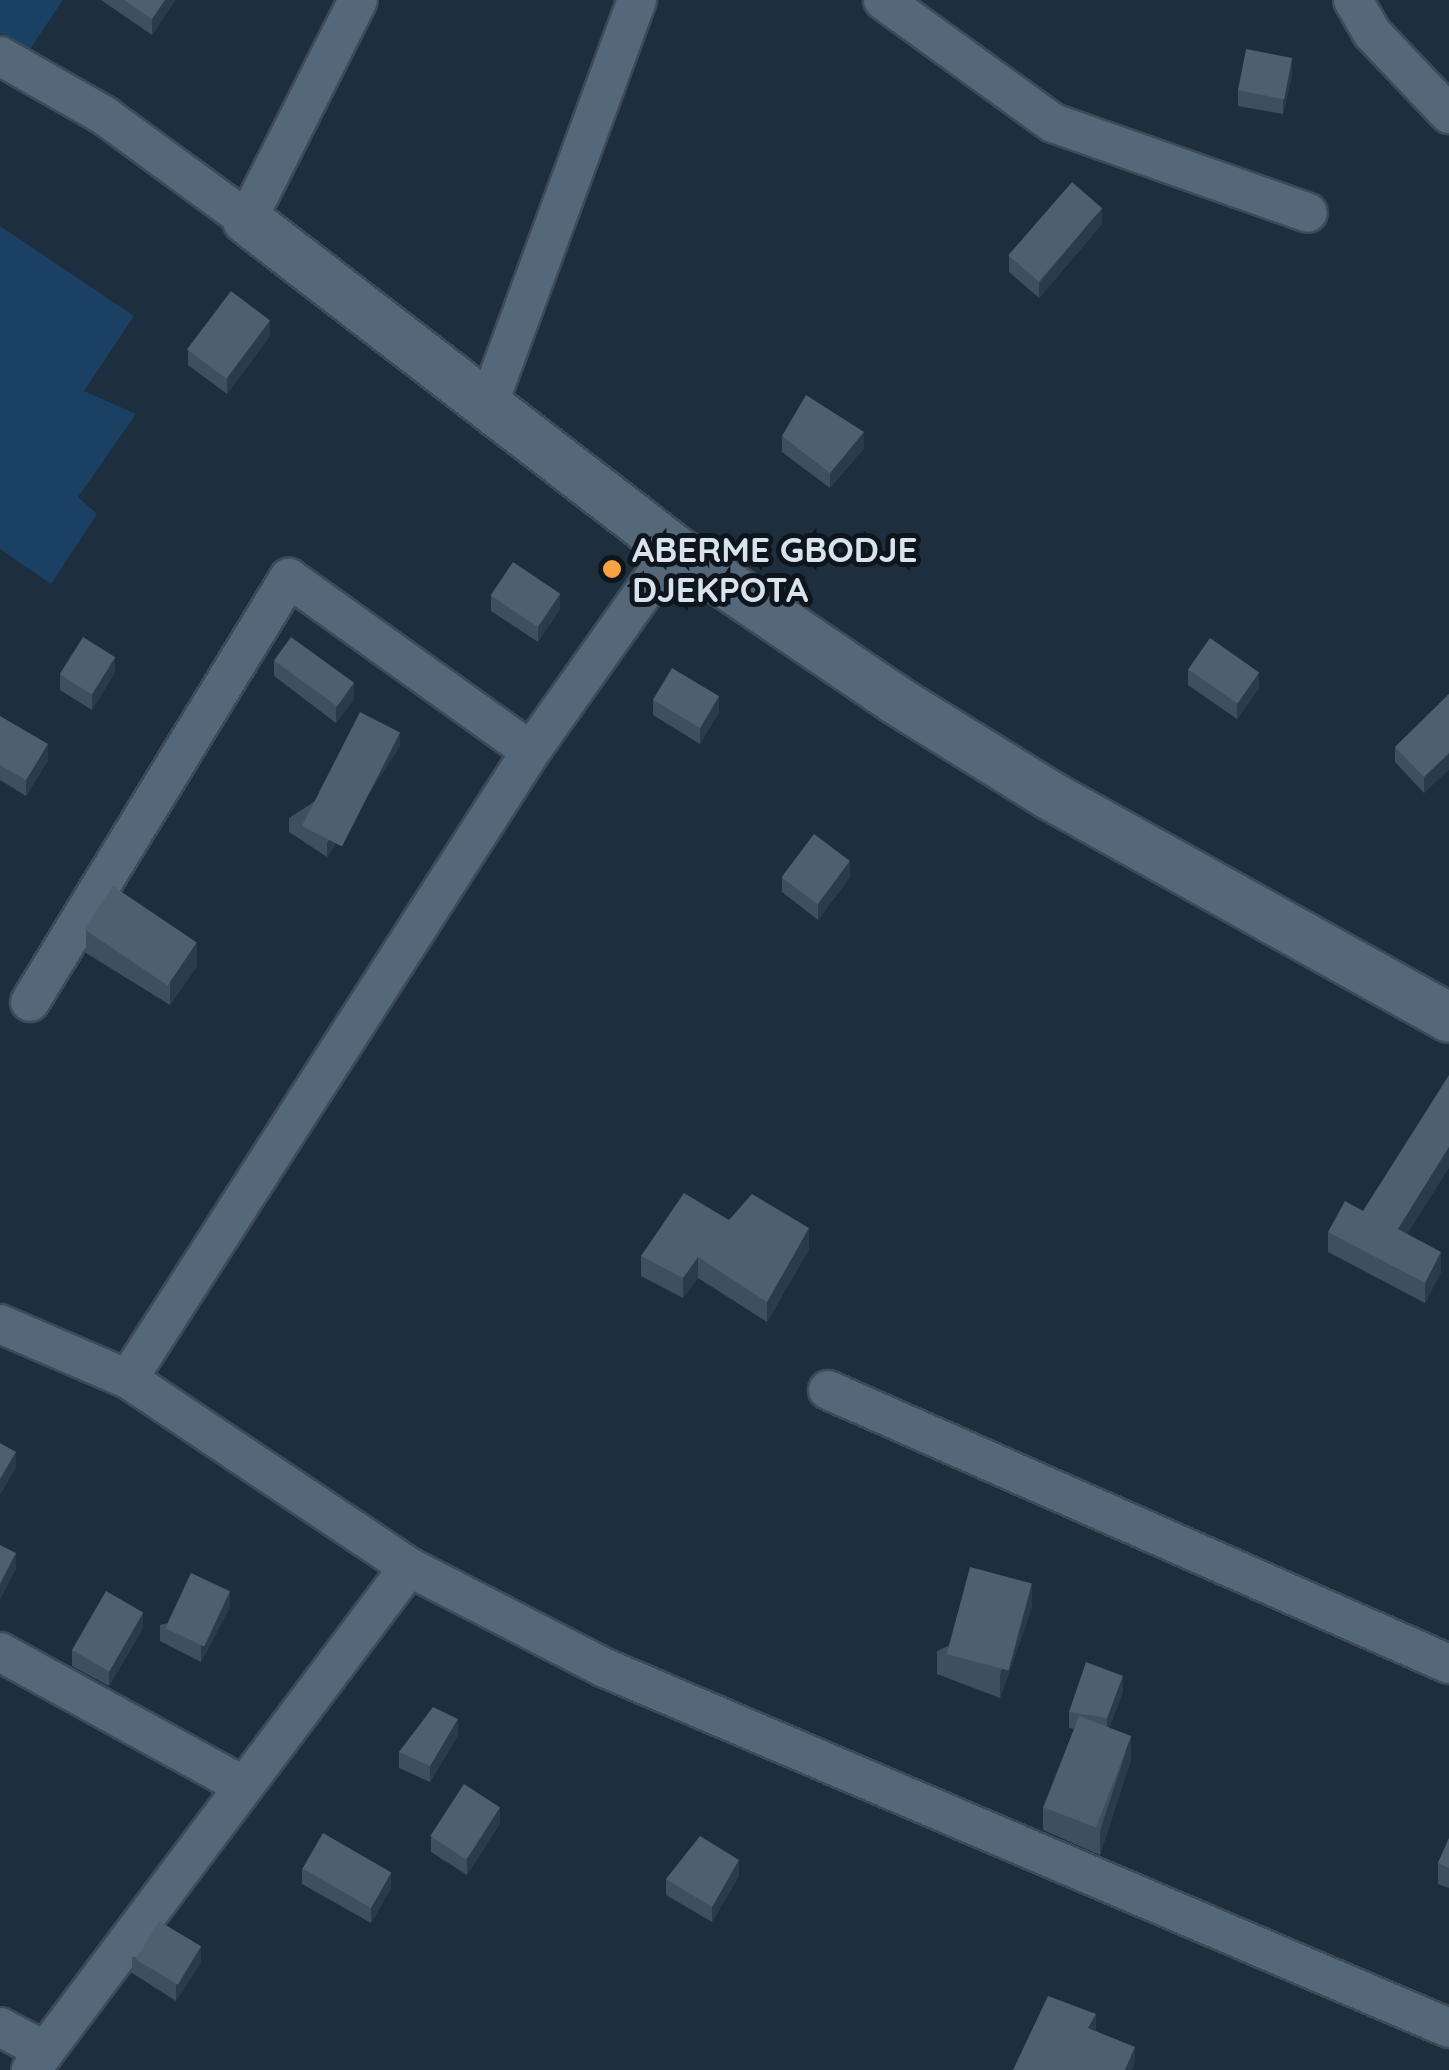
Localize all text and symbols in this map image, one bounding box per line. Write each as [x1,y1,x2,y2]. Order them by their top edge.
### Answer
place label: ABERME GBODJE DJEKPOTA [632,528,918,610]
marker: ABERME GBODJE DJEKPOTA [601,558,623,580]

